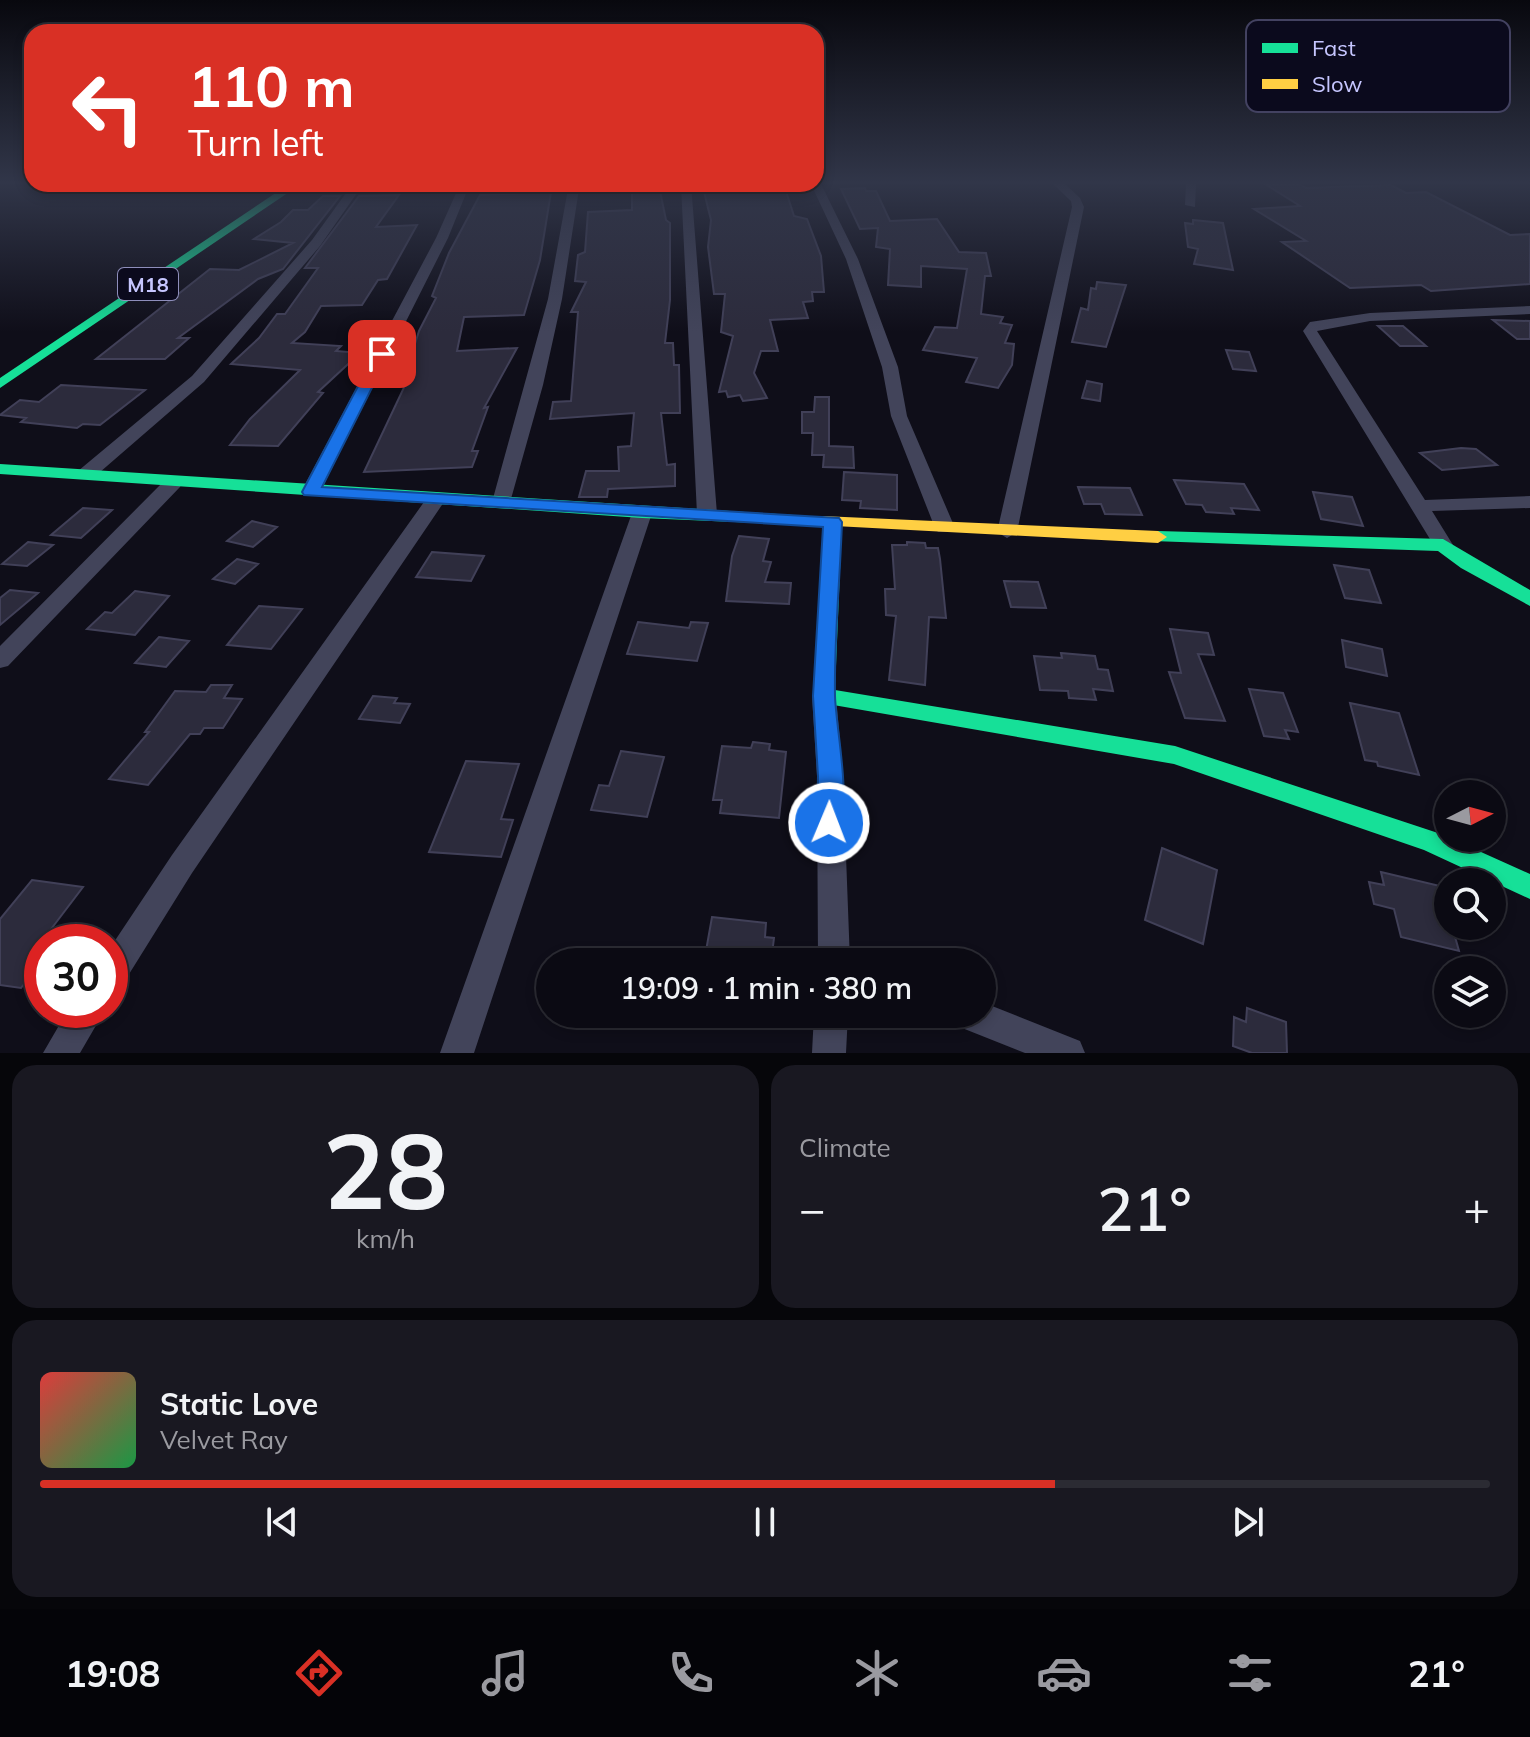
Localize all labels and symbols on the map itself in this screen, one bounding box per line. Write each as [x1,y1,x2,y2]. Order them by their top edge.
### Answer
legend [1246,20,1510,112]
text: Fast [1312,34,1356,62]
text: Slow [1312,70,1362,98]
road number: M18 [118,268,178,300]
pin [348,320,416,388]
north arrow [1434,780,1506,852]
position arrow [787,781,871,865]
speed limit sign: 30 [24,924,128,1028]

